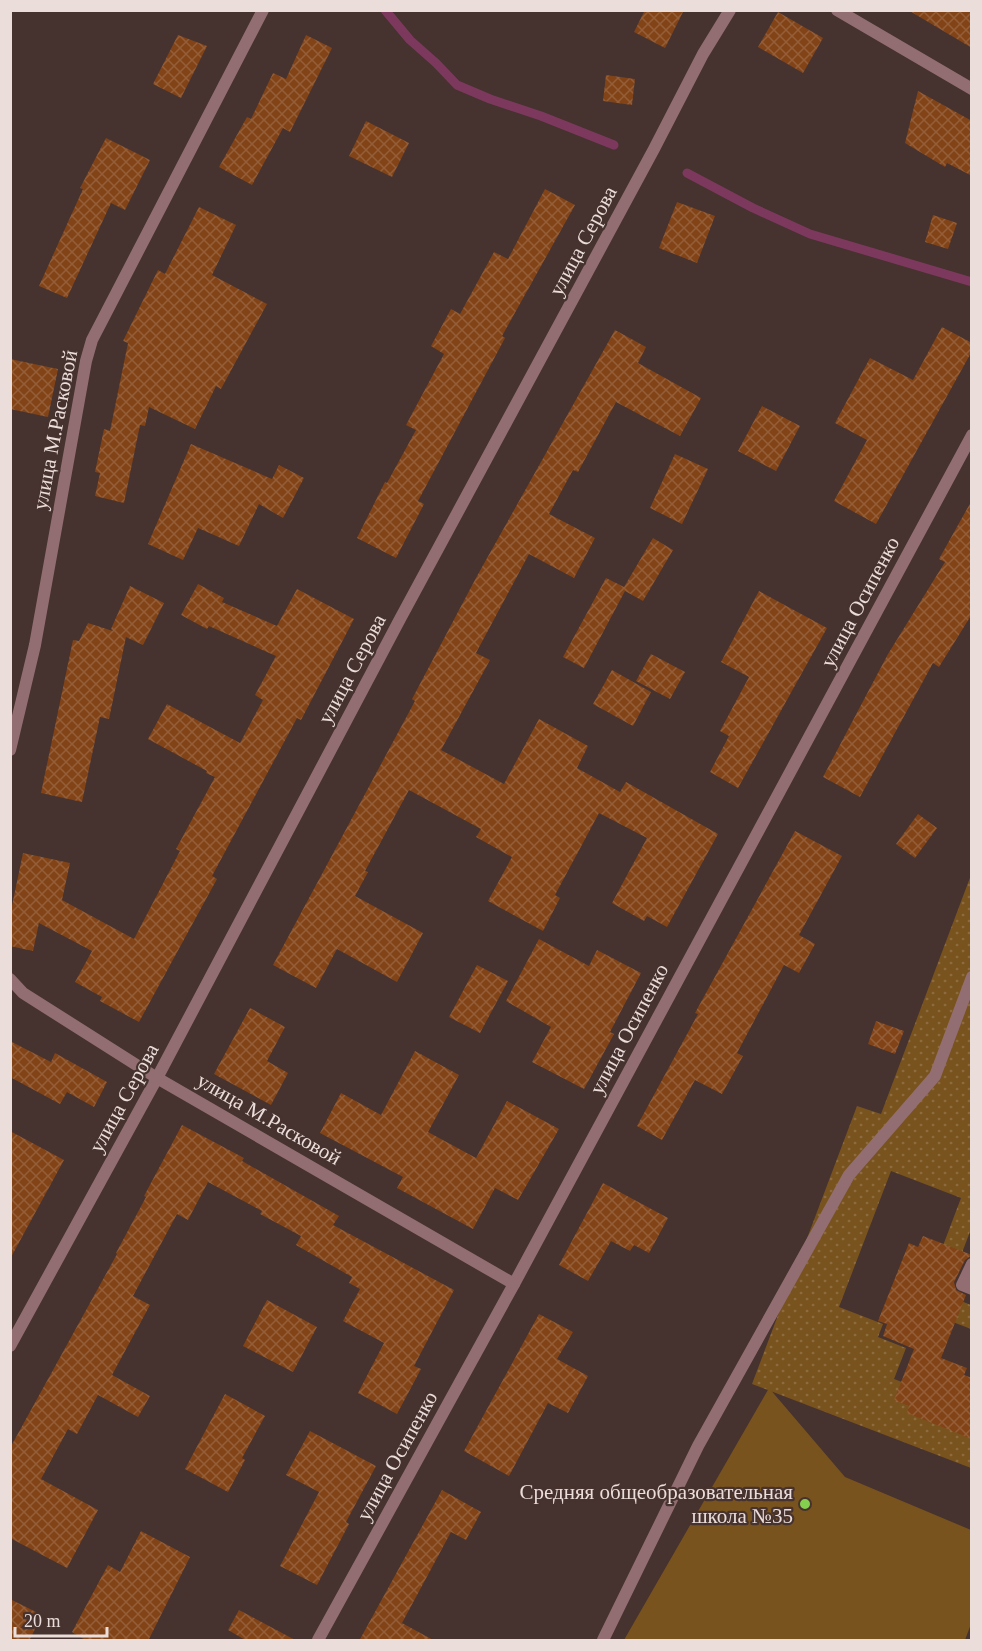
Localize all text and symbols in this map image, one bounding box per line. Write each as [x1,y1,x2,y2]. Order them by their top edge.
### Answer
street label: улица Серова [544,182,622,300]
street label: улица М.Расковой [28,348,82,512]
street label: улица Осипенко [816,533,904,671]
street label: улица Серова [313,610,391,728]
street label: улица Осипенко [585,960,673,1098]
street label: улица Серова [84,1039,164,1157]
street label: улица М.Расковой [193,1068,345,1170]
street label: улица Осипенко [352,1387,442,1525]
place label: Средняя общеобразовательная школа №35 [519,1480,793,1528]
marker: Средняя общеобразовательная школа №35 [798,1497,812,1511]
scale bar [15,1600,106,1638]
text: 20 m [24,1611,61,1631]

